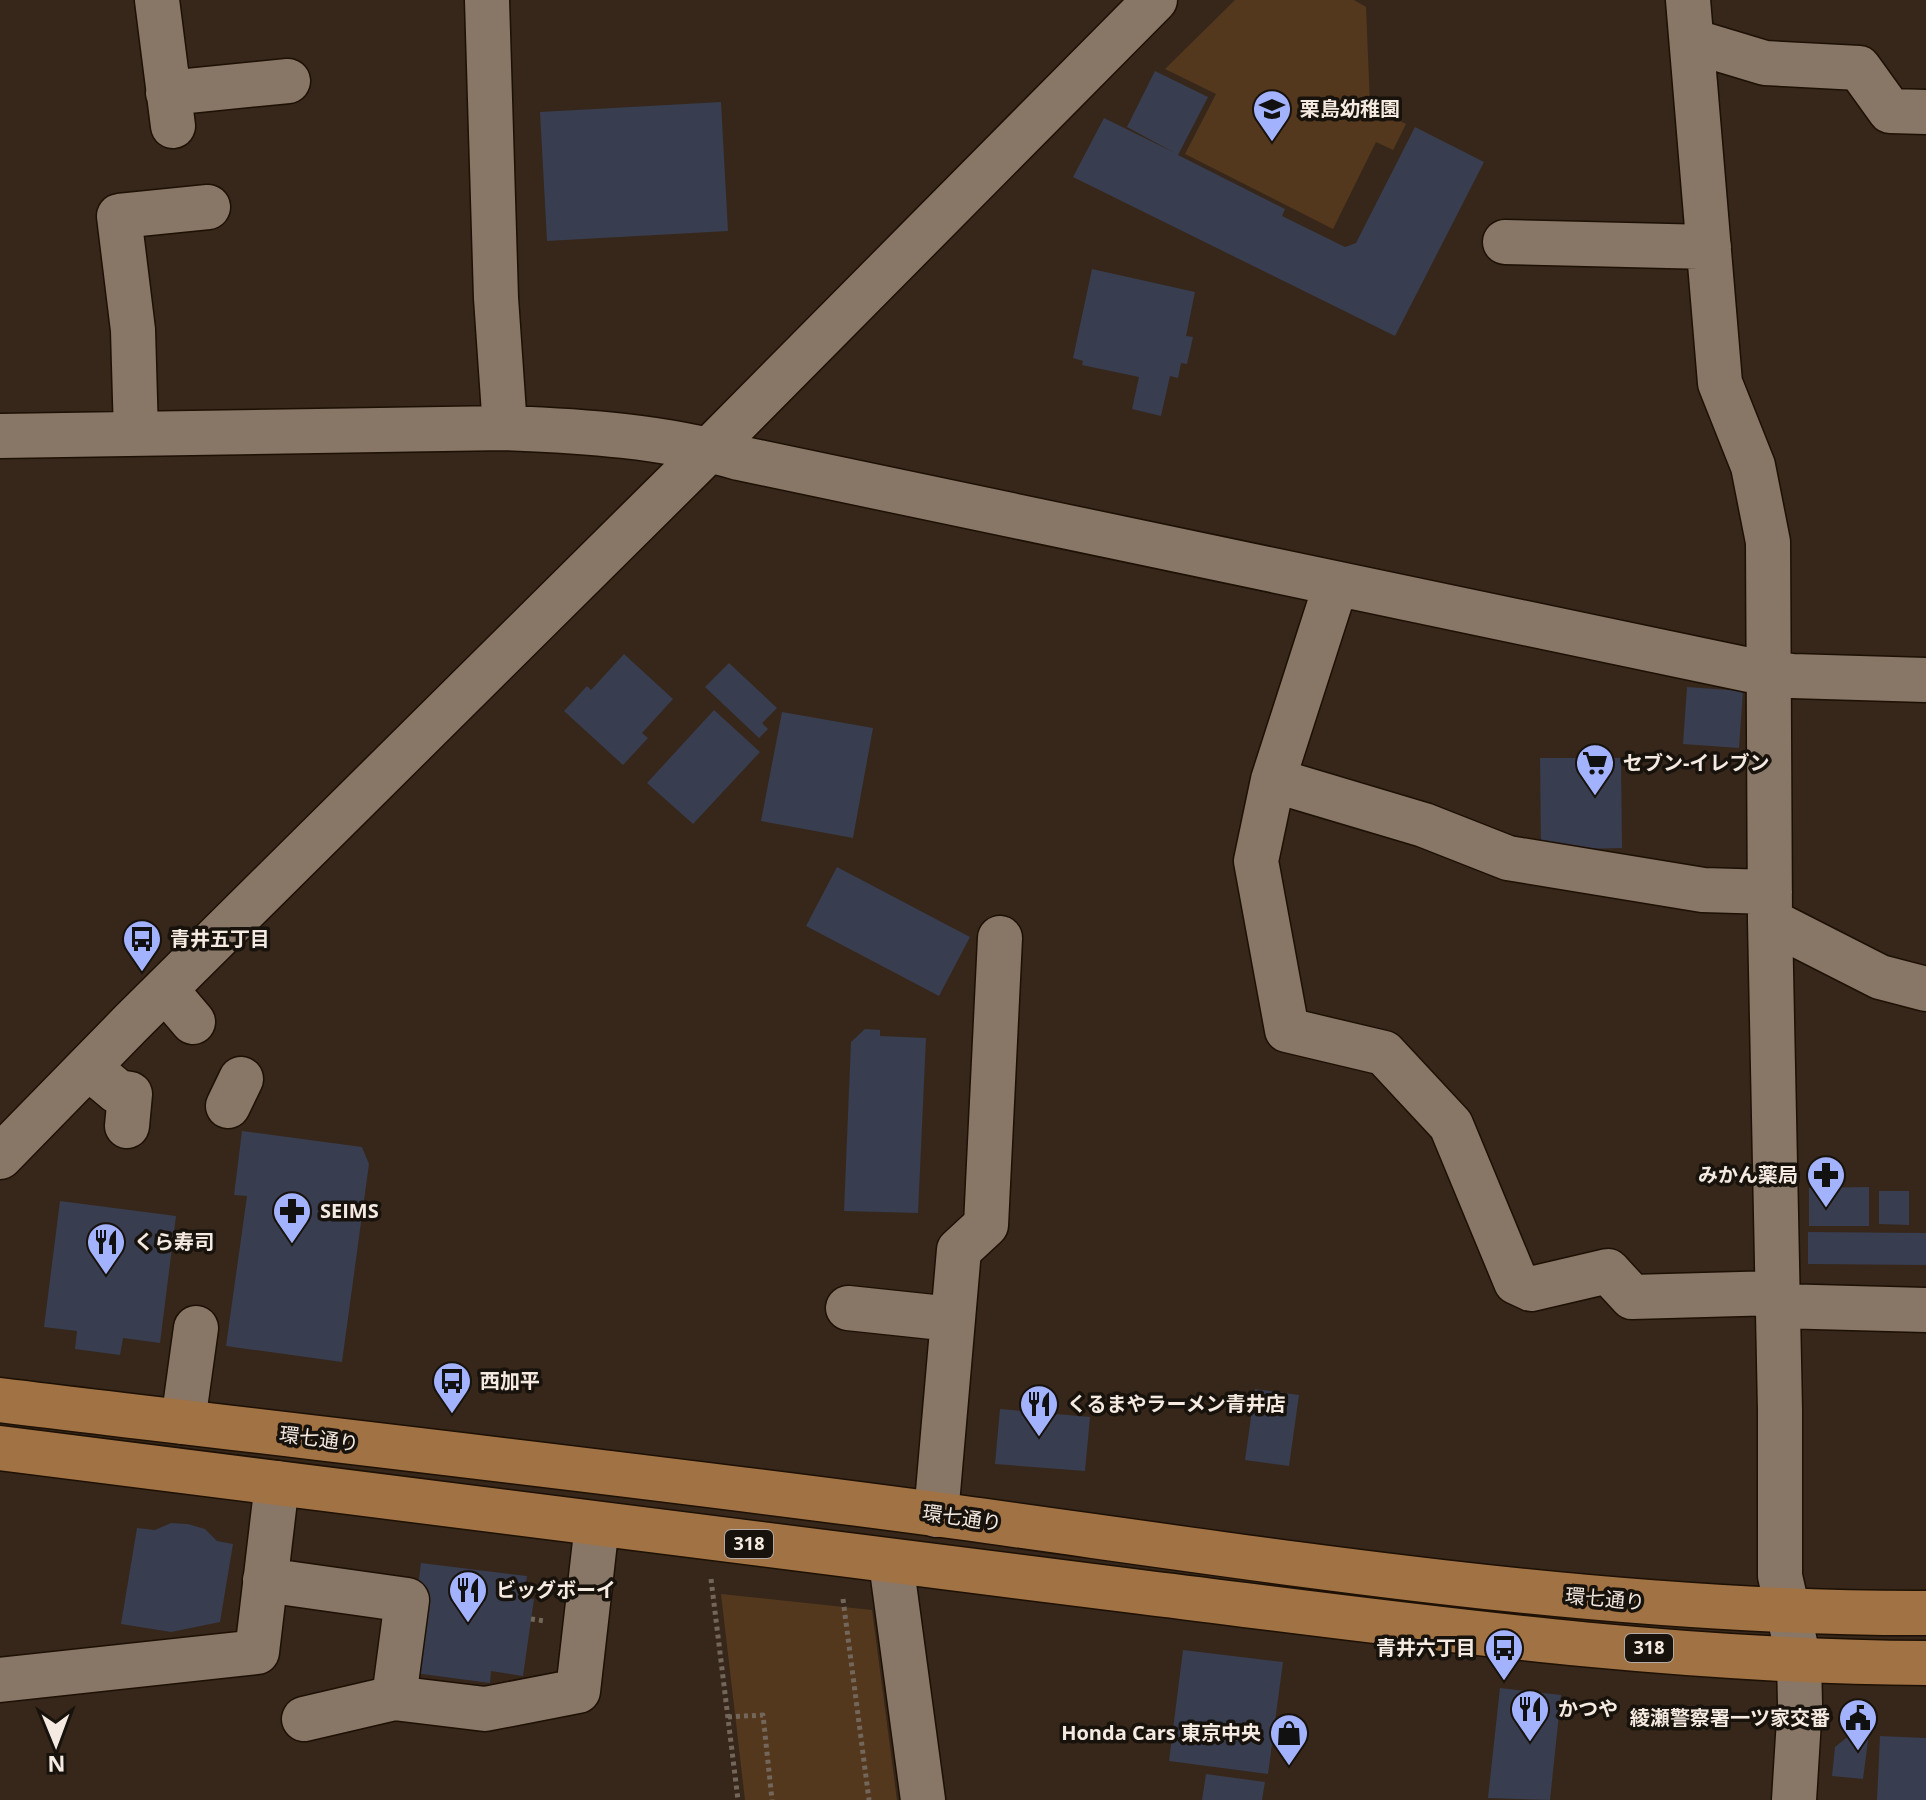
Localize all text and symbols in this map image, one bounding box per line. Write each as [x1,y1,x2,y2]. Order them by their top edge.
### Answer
school or university icon: 栗島幼稚園 [1251,88,1293,143]
place label: 栗島幼稚園 [1300,95,1400,122]
supermarket icon: セブン-イレブン [1574,742,1616,797]
place label: セブン-イレブン [1623,749,1769,776]
bus stop icon: 青井五丁目 [121,918,163,973]
place label: 青井五丁目 [170,925,270,952]
pharmacy icon: みかん薬局 [1805,1154,1847,1209]
place label: みかん薬局 [1698,1161,1798,1188]
pharmacy icon: SEIMS [271,1190,313,1245]
place label: SEIMS [320,1197,379,1224]
restaurant icon: くら寿司 [85,1221,127,1276]
place label: くら寿司 [134,1228,214,1255]
bus stop icon: 西加平 [431,1360,473,1415]
place label: 西加平 [480,1367,540,1394]
restaurant icon: くるまやラーメン青井店 [1018,1383,1060,1438]
place label: くるまやラーメン青井店 [1067,1390,1286,1417]
street label: 環七通り [278,1420,360,1457]
street label: 環七通り [921,1499,1004,1536]
road number: 318 [725,1530,773,1558]
restaurant icon: ビッグボーイ [447,1569,489,1624]
place label: ビッグボーイ [496,1576,616,1603]
street label: 環七通り [1564,1582,1646,1615]
bus stop icon: 青井六丁目 [1483,1627,1525,1682]
place label: 青井六丁目 [1376,1634,1476,1661]
road number: 318 [1625,1634,1673,1662]
restaurant icon: かつや [1509,1688,1551,1743]
place label: かつや [1558,1695,1618,1722]
public building icon: 綾瀬警察署一ツ家交番 [1837,1697,1879,1752]
north arrow [16,1704,96,1784]
place label: 綾瀬警察署一ツ家交番 [1630,1704,1830,1731]
shop icon: Honda Cars 東京中央 [1268,1712,1310,1767]
place label: Honda Cars 東京中央 [1061,1719,1261,1746]
text: N [47,1750,66,1780]

